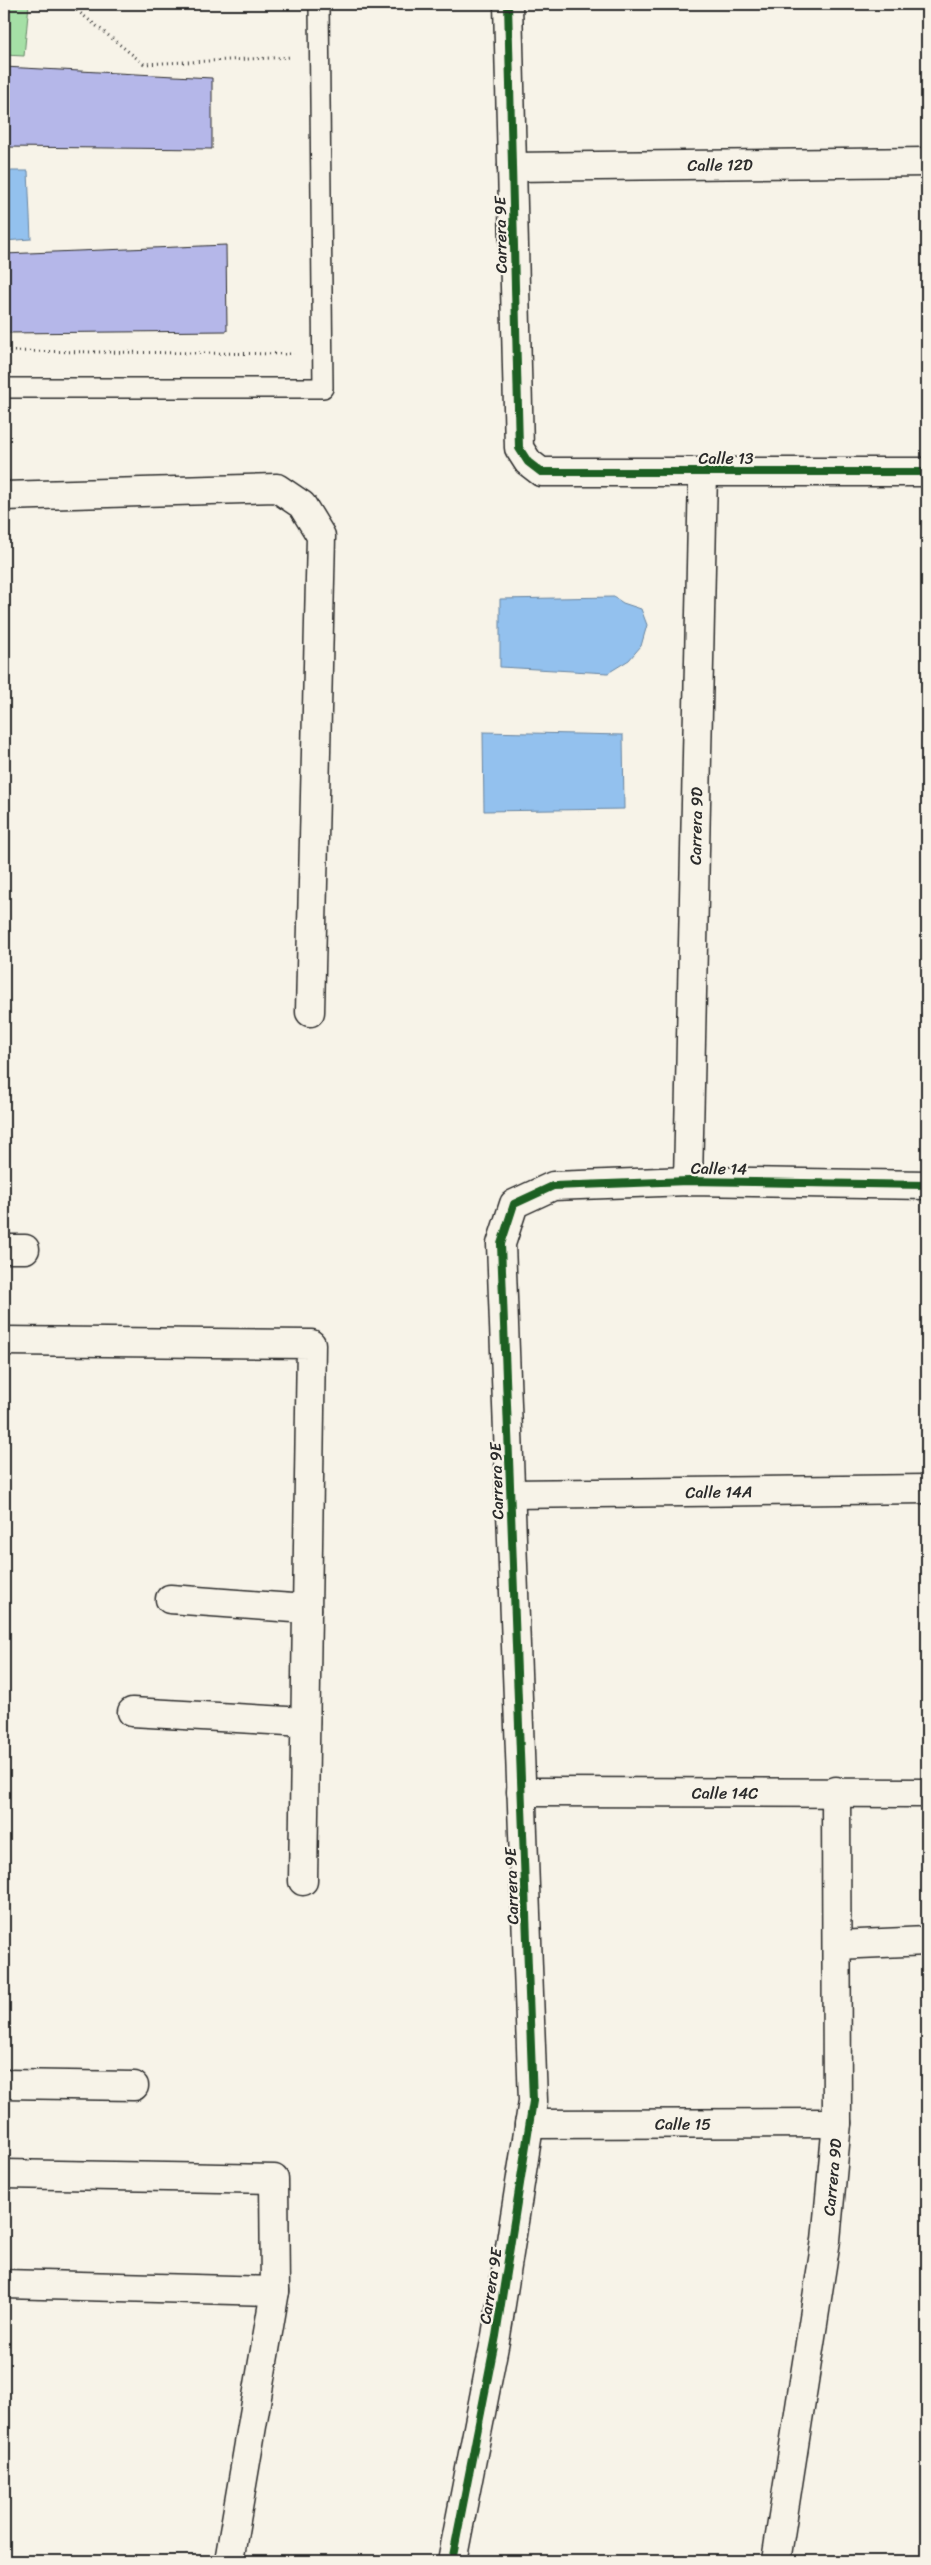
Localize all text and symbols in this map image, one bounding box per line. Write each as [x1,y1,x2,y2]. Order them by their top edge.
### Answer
street label: Calle 12D [687,150,753,180]
street label: Carrera 9E [485,195,516,274]
street label: Calle 13 [698,444,754,473]
street label: Carrera 9D [681,787,711,865]
street label: Calle 14 [691,1154,747,1183]
street label: Carrera 9E [481,1441,512,1520]
street label: Calle 14A [685,1477,753,1507]
street label: Calle 14C [692,1778,758,1808]
street label: Carrera 9E [496,1846,527,1925]
street label: Calle 15 [655,2109,711,2139]
street label: Carrera 9D [814,2137,851,2217]
street label: Carrera 9E [470,2245,511,2326]

